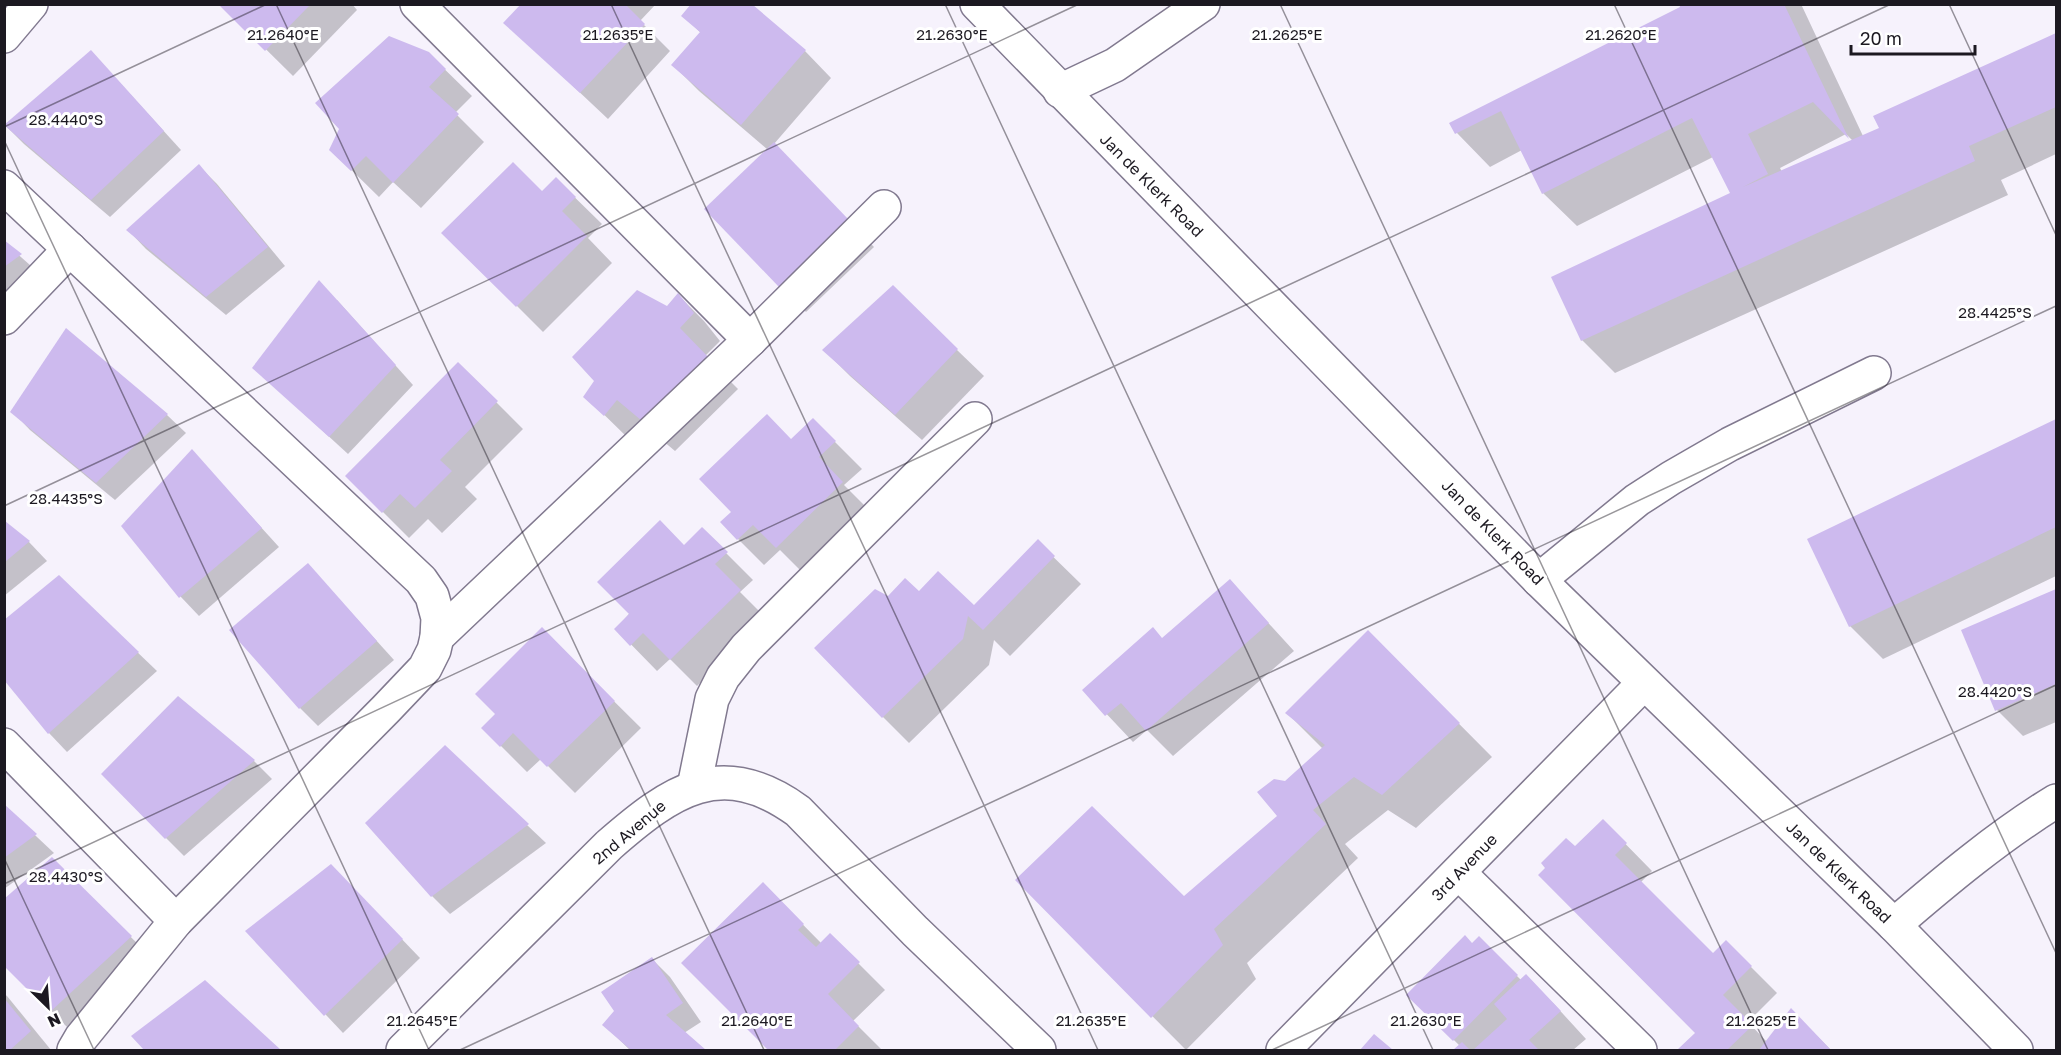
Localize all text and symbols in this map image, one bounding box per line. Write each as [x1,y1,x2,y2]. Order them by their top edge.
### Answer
scale bar [1851,18,1976,56]
text: 21.2640°E [247,25,319,43]
text: 21.2635°E [583,25,653,43]
text: 21.2630°E [916,25,988,43]
text: 21.2625°E [1252,25,1322,43]
text: 21.2620°E [1585,25,1657,43]
text: 20 m [1860,27,1902,49]
text: 28.4440°S [29,110,103,128]
street label: Jan de Klerk Road [1096,129,1208,241]
text: 28.4425°S [1958,303,2032,321]
street label: Jan de Klerk Road [1438,475,1548,589]
text: 28.4435°S [29,489,103,507]
text: 28.4420°S [1958,682,2032,700]
street label: 2nd Avenue [588,796,670,868]
street label: Jan de Klerk Road [1782,817,1896,927]
street label: 3rd Avenue [1427,829,1501,905]
text: 28.4430°S [29,867,103,885]
north arrow [18,977,78,1037]
text: N [45,1009,64,1032]
text: 21.2645°E [386,1011,458,1029]
text: 21.2640°E [721,1011,793,1029]
text: 21.2635°E [1056,1011,1126,1029]
text: 21.2630°E [1390,1011,1462,1029]
text: 21.2625°E [1726,1011,1796,1029]

